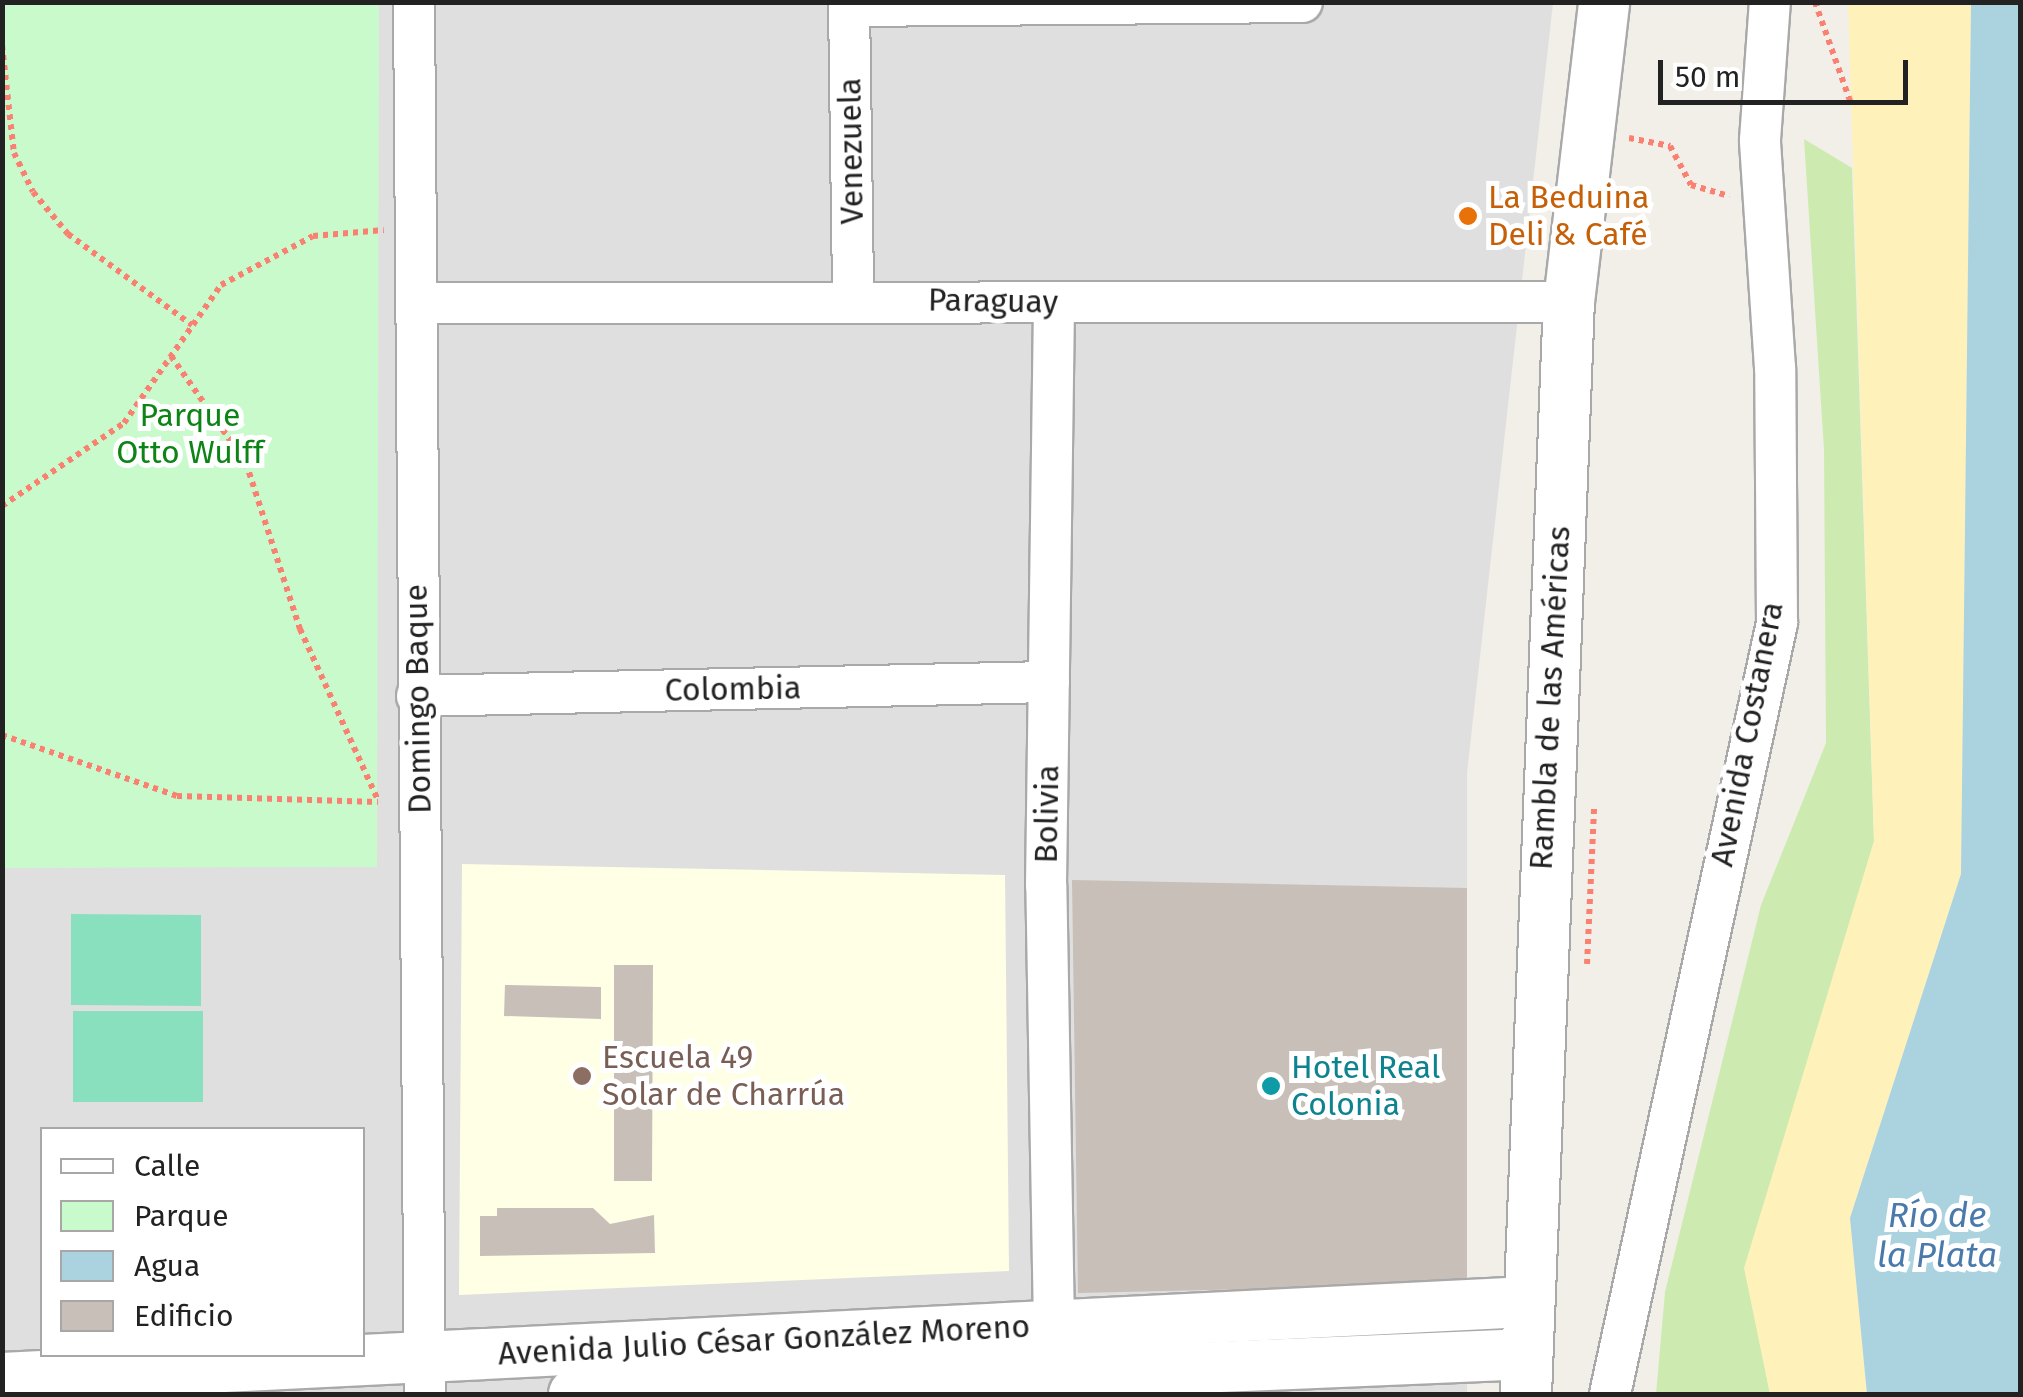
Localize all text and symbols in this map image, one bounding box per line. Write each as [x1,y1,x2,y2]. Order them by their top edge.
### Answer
scale bar [1663,40,1913,102]
text: 50 m [1675,59,1740,95]
street label: Venezuela [831,77,871,225]
place label: La Beduina Deli & Café [1488,179,1649,254]
marker: La Beduina Deli & Café [1457,205,1479,227]
street label: Paraguay [928,281,1058,321]
park label: Parque Otto Wulff [116,397,264,472]
street label: Rambla de las Américas [1522,525,1578,871]
street label: Domingo Baque [397,584,439,814]
street label: Avenida Costanera [1703,598,1791,870]
street label: Colombia [664,669,802,709]
street label: Bolivia [1027,764,1067,864]
place label: Escuela 49 Solar de Charrúa [602,1039,845,1114]
place label: Hotel Real Colonia [1291,1049,1440,1124]
marker: Escuela 49 Solar de Charrúa [571,1065,593,1087]
marker: Hotel Real Colonia [1260,1075,1282,1097]
legend [40,1127,365,1357]
text: Calle [134,1148,200,1184]
water label: Río de la Plata [1877,1194,1997,1276]
text: Parque [134,1198,229,1234]
text: Agua [134,1248,200,1284]
text: Edificio [134,1298,233,1334]
street label: Avenida Julio César González Moreno [497,1307,1031,1373]

